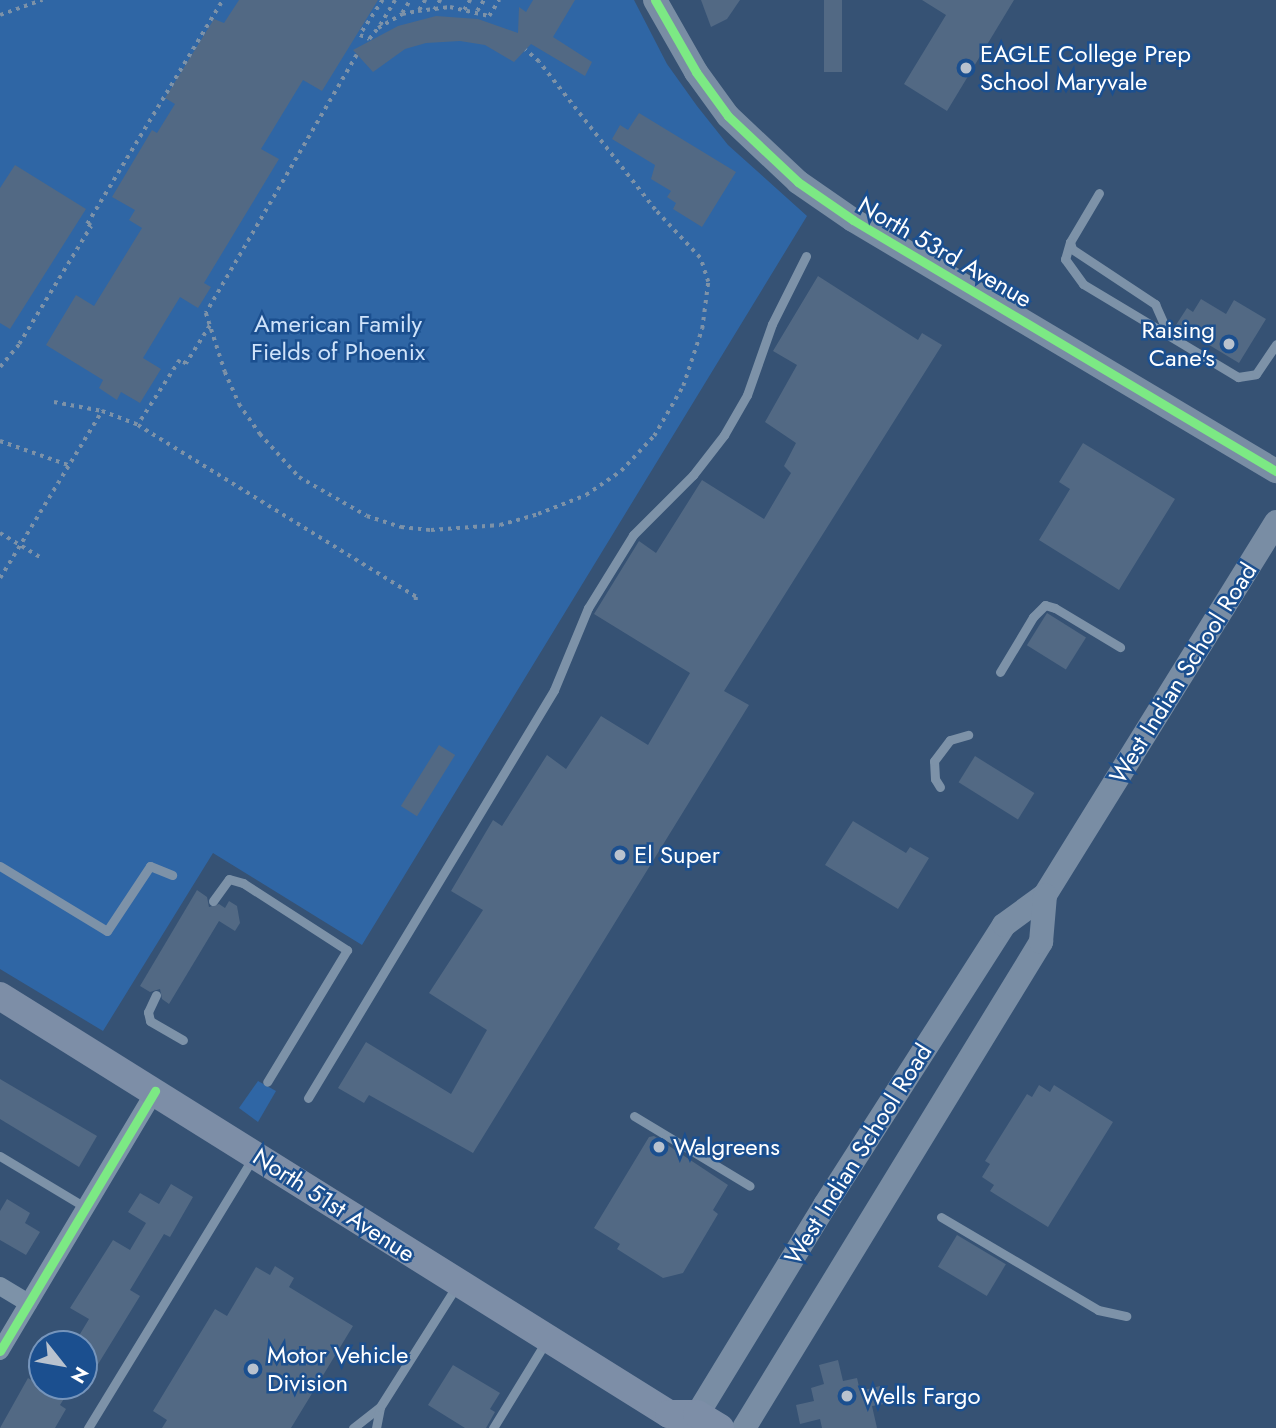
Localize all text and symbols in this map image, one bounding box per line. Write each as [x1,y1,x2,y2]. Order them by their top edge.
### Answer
place label: EAGLE College Prep School Maryvale [980,40,1191,96]
marker: EAGLE College Prep School Maryvale [958,60,974,76]
street label: North 53rd Avenue [853,191,1037,313]
park label: American Family Fields of Phoenix [251,310,425,366]
place label: Raising Cane's [1142,316,1215,372]
marker: Raising Cane's [1221,336,1237,352]
street label: West Indian School Road [1103,557,1263,789]
place label: El Super [634,841,720,869]
marker: El Super [612,847,628,863]
street label: West Indian School Road [778,1038,938,1270]
place label: Walgreens [673,1133,780,1161]
marker: Walgreens [651,1139,667,1155]
street label: North 51st Avenue [248,1142,420,1268]
north arrow [28,1330,98,1400]
place label: Motor Vehicle Division [267,1341,408,1397]
marker: Motor Vehicle Division [245,1361,261,1377]
text: N [64,1362,95,1388]
place label: Wells Fargo [861,1382,981,1410]
marker: Wells Fargo [839,1388,855,1404]

